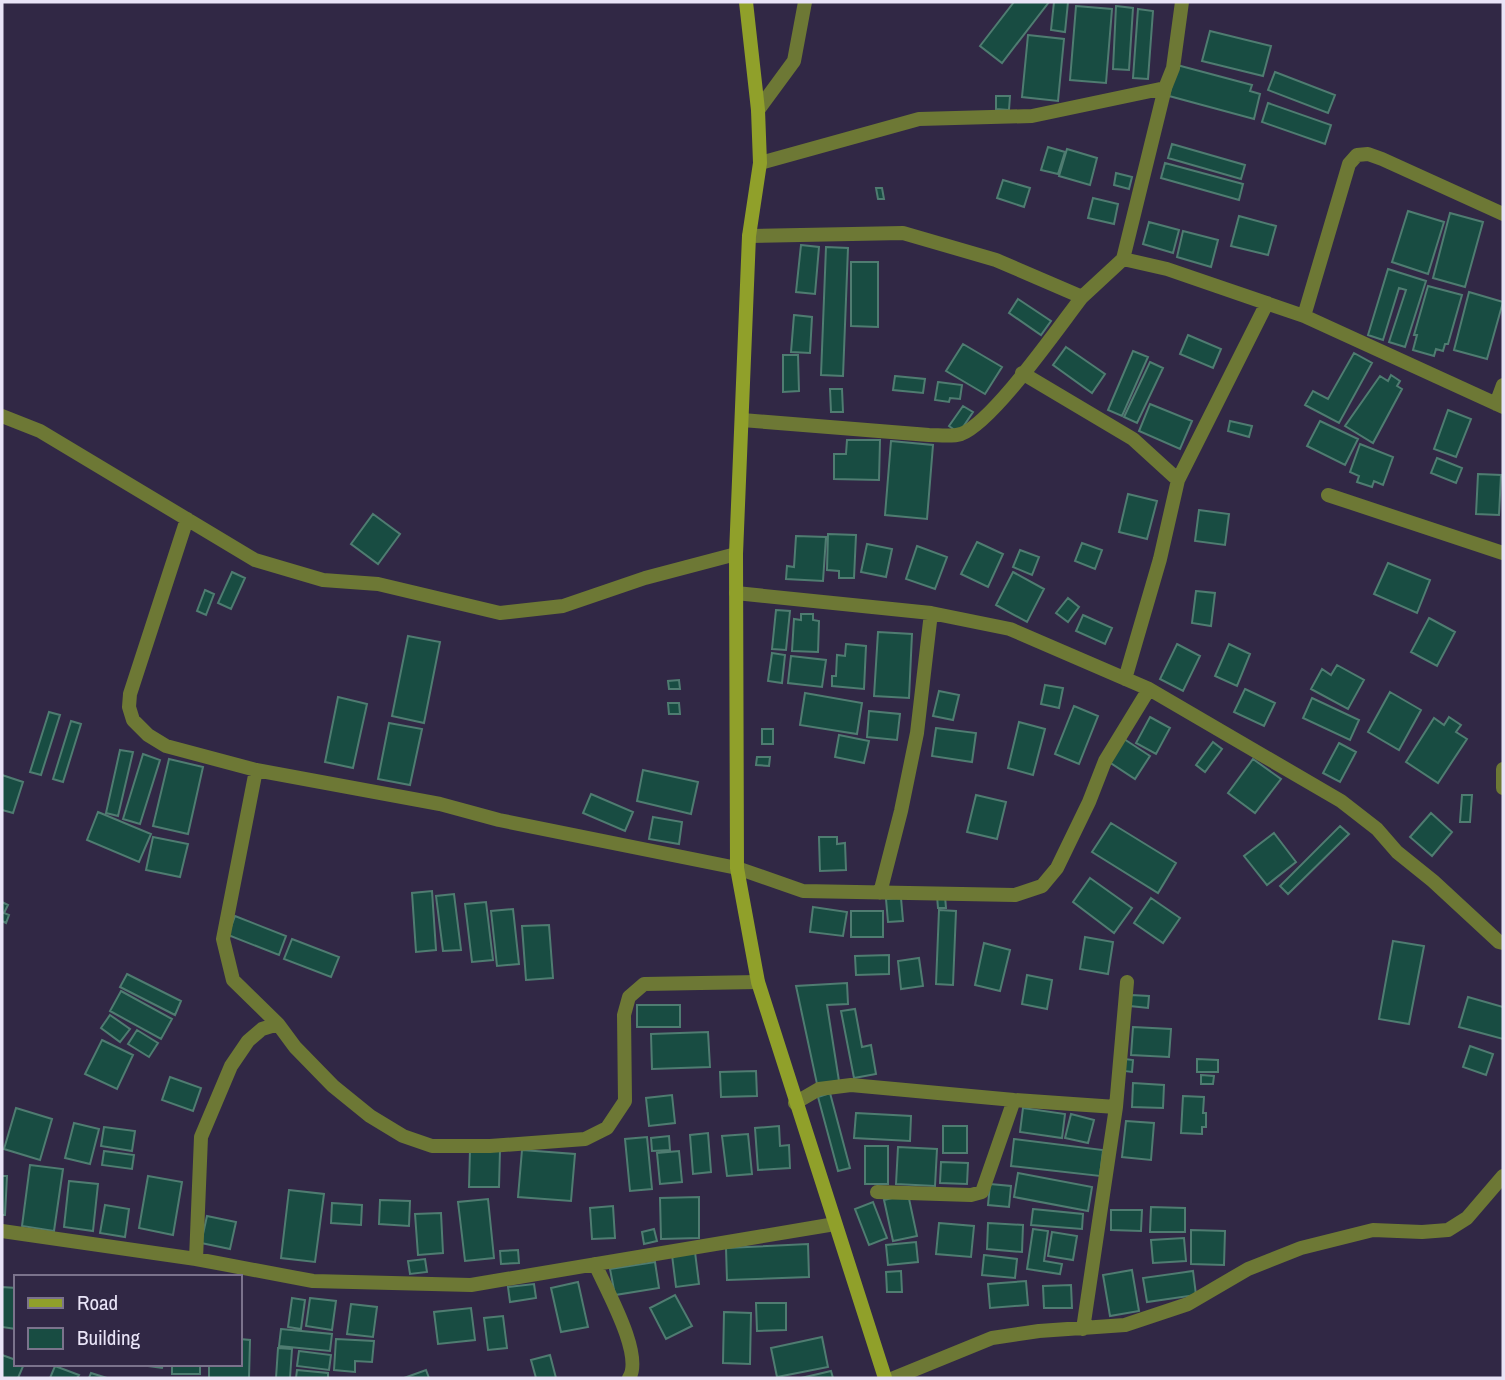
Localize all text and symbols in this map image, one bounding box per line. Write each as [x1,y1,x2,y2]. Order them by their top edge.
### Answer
legend [14,1275,242,1366]
text: Road [77,1288,118,1317]
text: Building [77,1323,141,1352]

